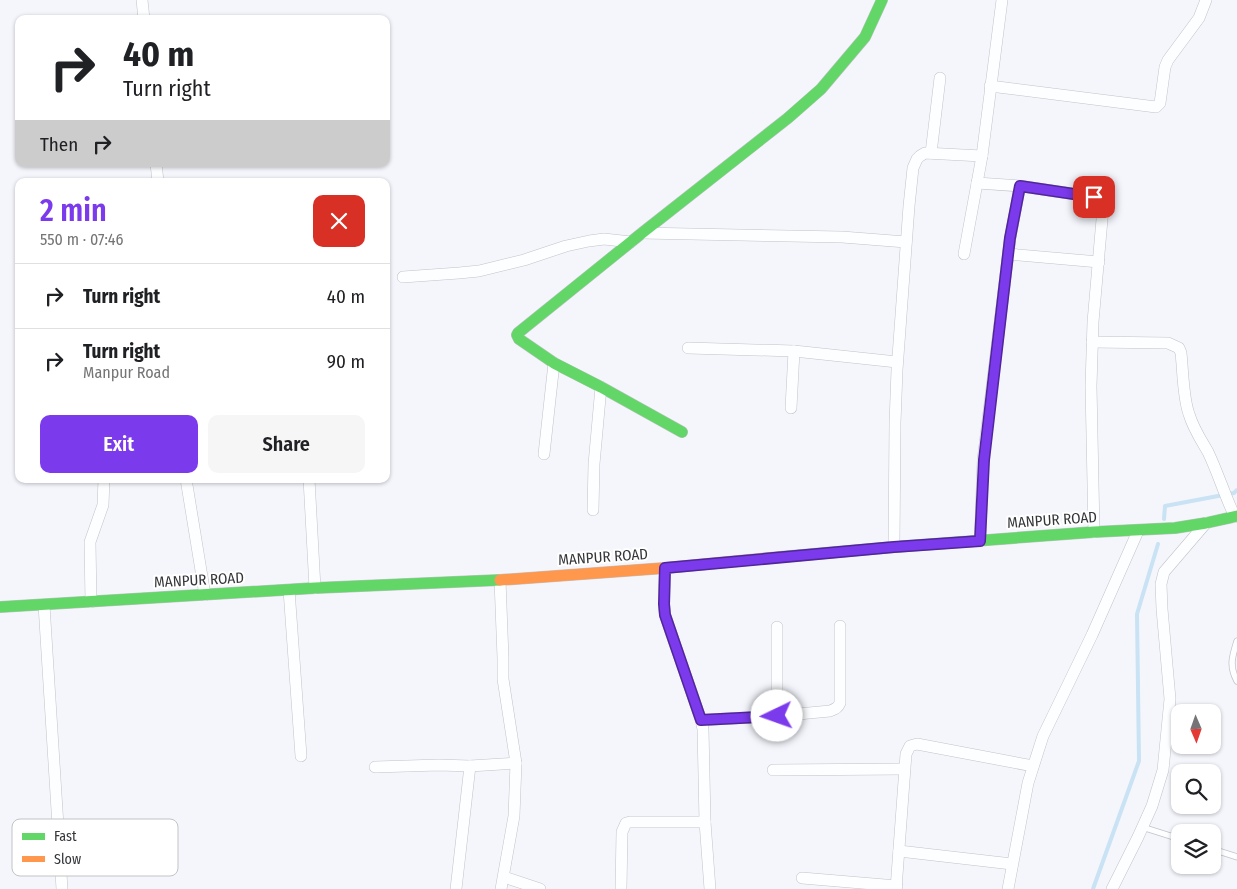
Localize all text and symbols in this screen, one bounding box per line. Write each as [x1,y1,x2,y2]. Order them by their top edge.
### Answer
text: 40 m [123,33,194,75]
icon: right [40,35,105,100]
text: Turn right [123,75,211,102]
icon: right [88,130,116,158]
text: Then [40,133,78,156]
pin [1073,176,1115,218]
icon: arrive [1080,183,1108,211]
text: 2 min [40,193,107,229]
button: close [313,195,365,247]
text: 550 m · 07:46 [40,230,123,249]
icon: right [40,282,68,310]
text: Turn right [83,285,160,308]
text: 40 m [327,285,365,308]
text: Turn right [83,340,160,363]
icon: right [40,347,68,375]
text: 90 m [327,350,365,373]
text: Manpur Road [83,363,170,382]
button: Exit [40,415,198,473]
button: Share [208,415,365,473]
street label: MANPUR ROAD [1007,508,1097,532]
street label: MANPUR ROAD [558,545,648,569]
street label: MANPUR ROAD [154,569,244,591]
position arrow [750,689,802,741]
north arrow [1171,704,1221,754]
map controls [1171,704,1221,874]
button: search [1171,764,1221,814]
legend [12,819,178,876]
button: layers [1171,824,1221,874]
text: Fast [54,828,77,845]
text: Slow [54,851,81,868]

